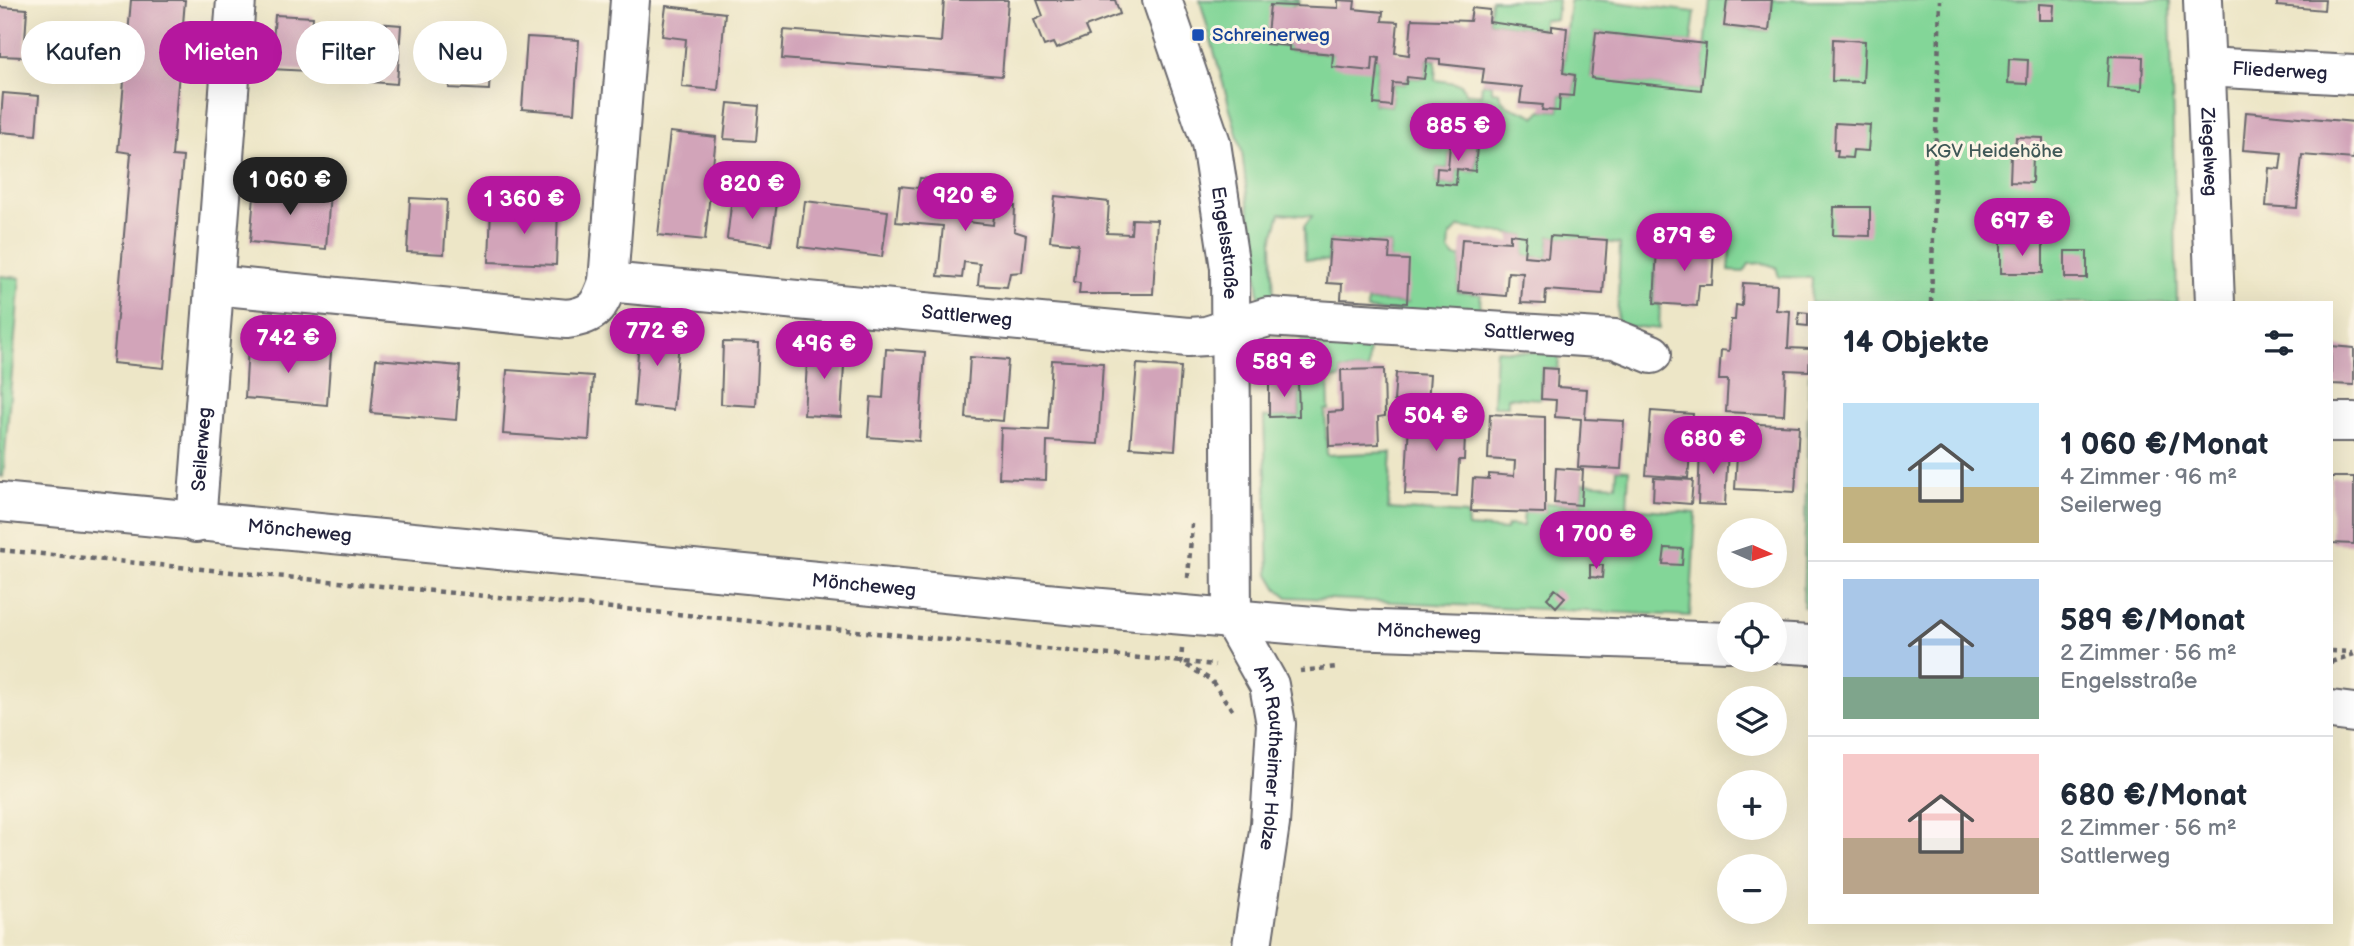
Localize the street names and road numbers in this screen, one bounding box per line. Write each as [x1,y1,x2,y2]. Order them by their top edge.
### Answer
street label: Fliederweg [2232,57,2328,85]
street label: Ziegelweg [2196,106,2222,197]
street label: Engelsstraße [1206,185,1242,299]
street label: Sattlerweg [920,300,1013,332]
street label: Sattlerweg [1483,319,1576,348]
street label: Seilerweg [187,406,216,492]
street label: Möncheweg [246,514,353,547]
street label: Möncheweg [811,569,917,602]
street label: Möncheweg [1376,618,1482,645]
street label: Am Rautheimer Holze [1249,661,1288,852]

